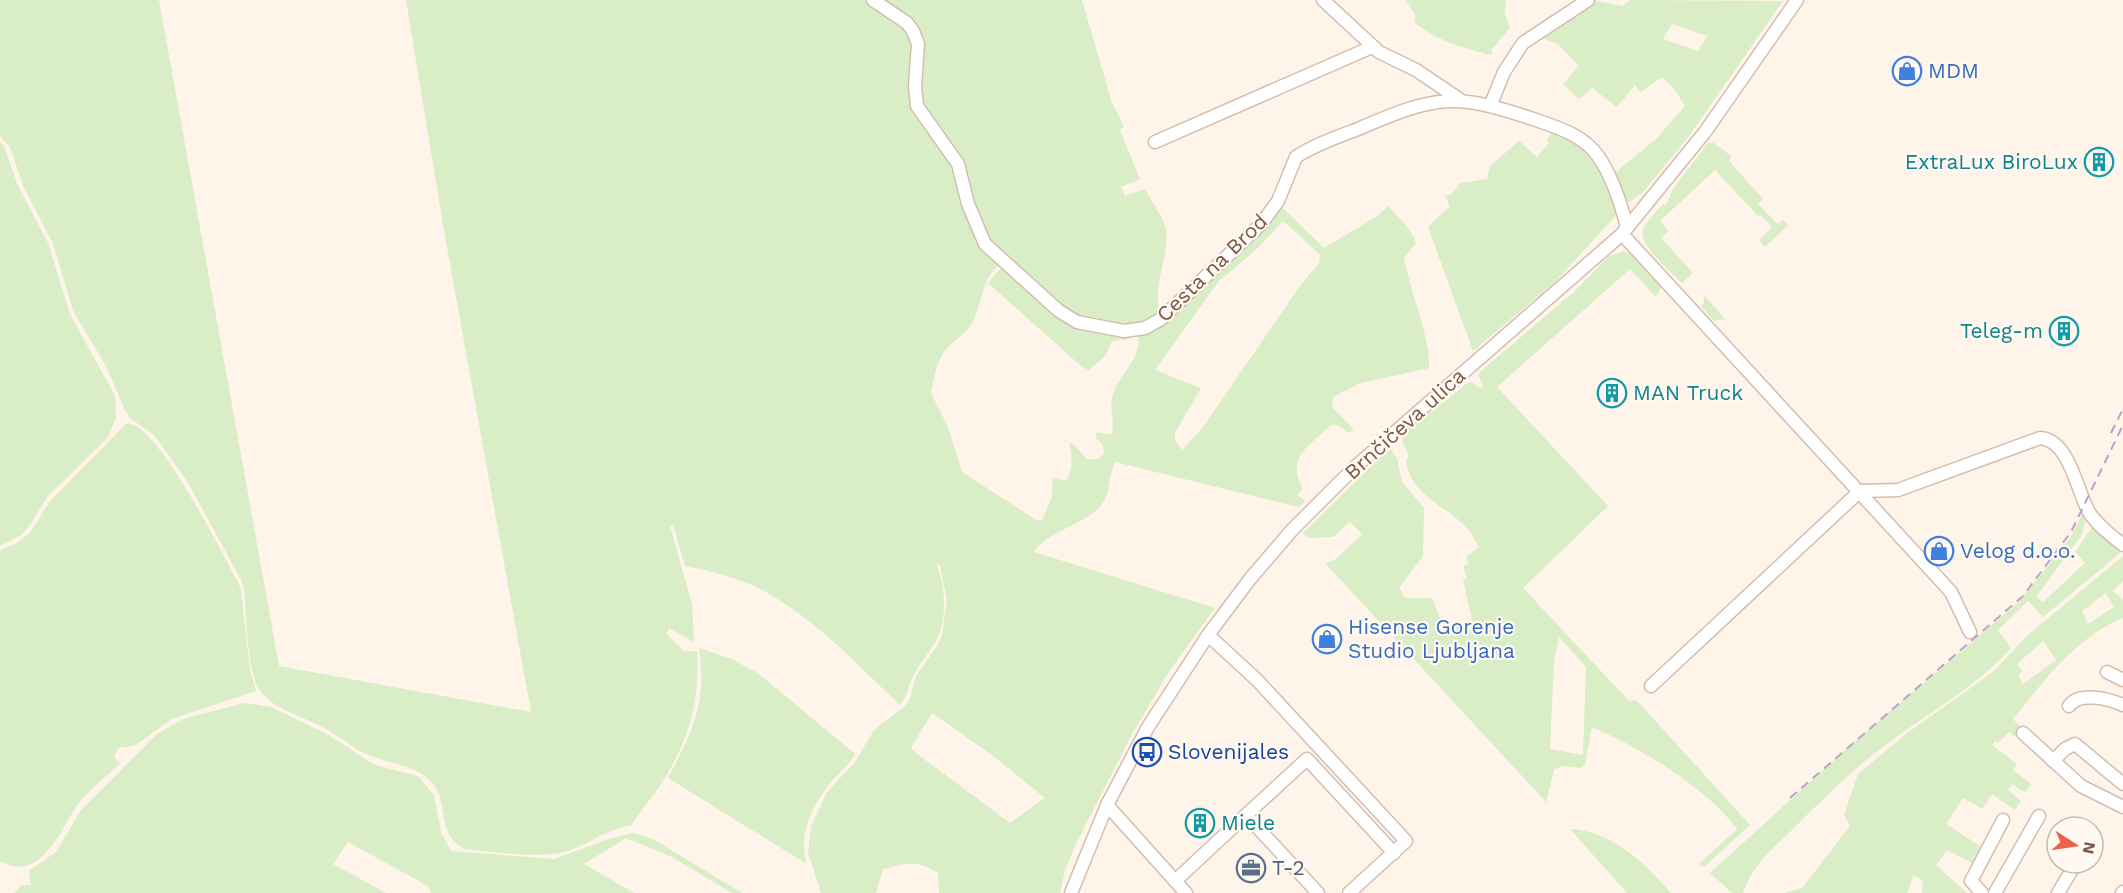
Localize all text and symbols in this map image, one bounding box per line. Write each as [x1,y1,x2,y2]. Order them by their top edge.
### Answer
shop icon: MDM [1891,55,1923,87]
place label: MDM [1928,58,1979,83]
building icon: ExtraLux BiroLux [2083,146,2115,178]
place label: ExtraLux BiroLux [1905,149,2078,174]
street label: Cesta na Brod [1151,209,1272,327]
building icon: Teleg-m [2048,315,2080,347]
place label: Teleg-m [1960,318,2043,343]
street label: Brnčičeva ulica [1339,363,1470,484]
building icon: MAN Truck [1596,377,1628,409]
place label: MAN Truck [1633,380,1743,405]
shop icon: Velog d.o.o. [1923,535,1955,567]
place label: Velog d.o.o. [1960,538,2076,563]
place label: Hisense Gorenje Studio Ljubljana [1348,614,1515,663]
shop icon: Hisense Gorenje Studio Ljubljana [1311,623,1343,655]
bus stop icon: Slovenijales [1131,736,1163,768]
place label: Slovenijales [1168,739,1289,764]
building icon: Miele [1184,807,1216,839]
place label: Miele [1221,810,1275,835]
north arrow [2045,815,2105,875]
text: N [2079,840,2100,856]
office icon: T-2 [1235,852,1267,884]
place label: T-2 [1272,855,1305,880]

